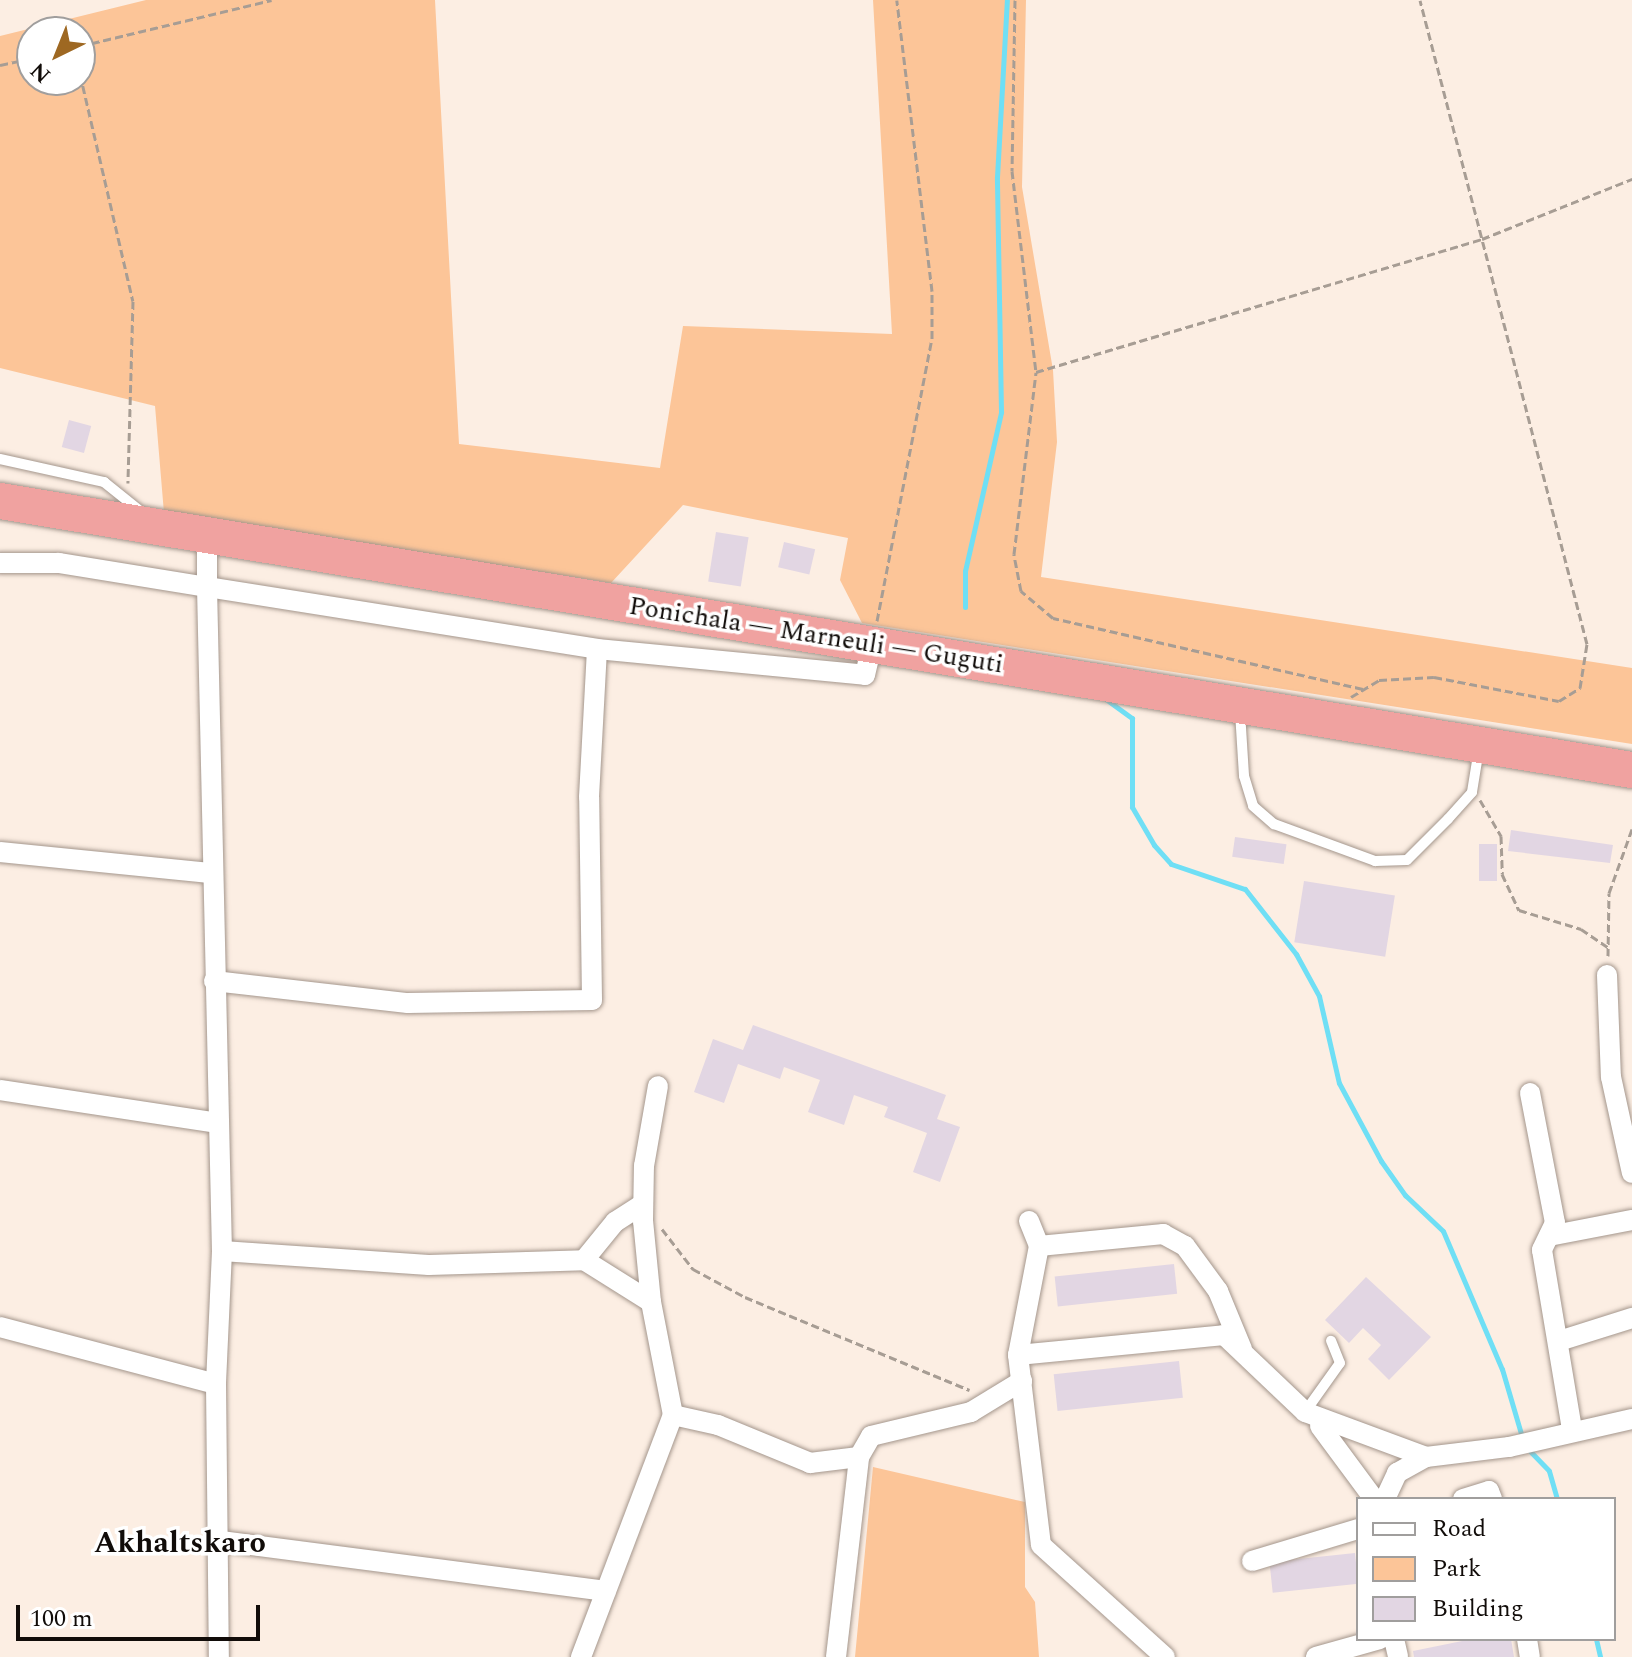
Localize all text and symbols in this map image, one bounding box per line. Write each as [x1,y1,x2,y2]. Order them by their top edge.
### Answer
north arrow [16,16,96,96]
text: N [23,54,58,91]
street label: Ponichala — Marneuli — Guguti [627,591,1005,681]
legend [1356,1497,1616,1641]
text: Road [1432,1511,1486,1547]
district label: Akhaltskaro [94,1525,266,1561]
text: Park [1432,1551,1482,1587]
scale bar [20,1589,264,1639]
text: Building [1432,1591,1524,1627]
text: 100 m [30,1601,93,1637]

